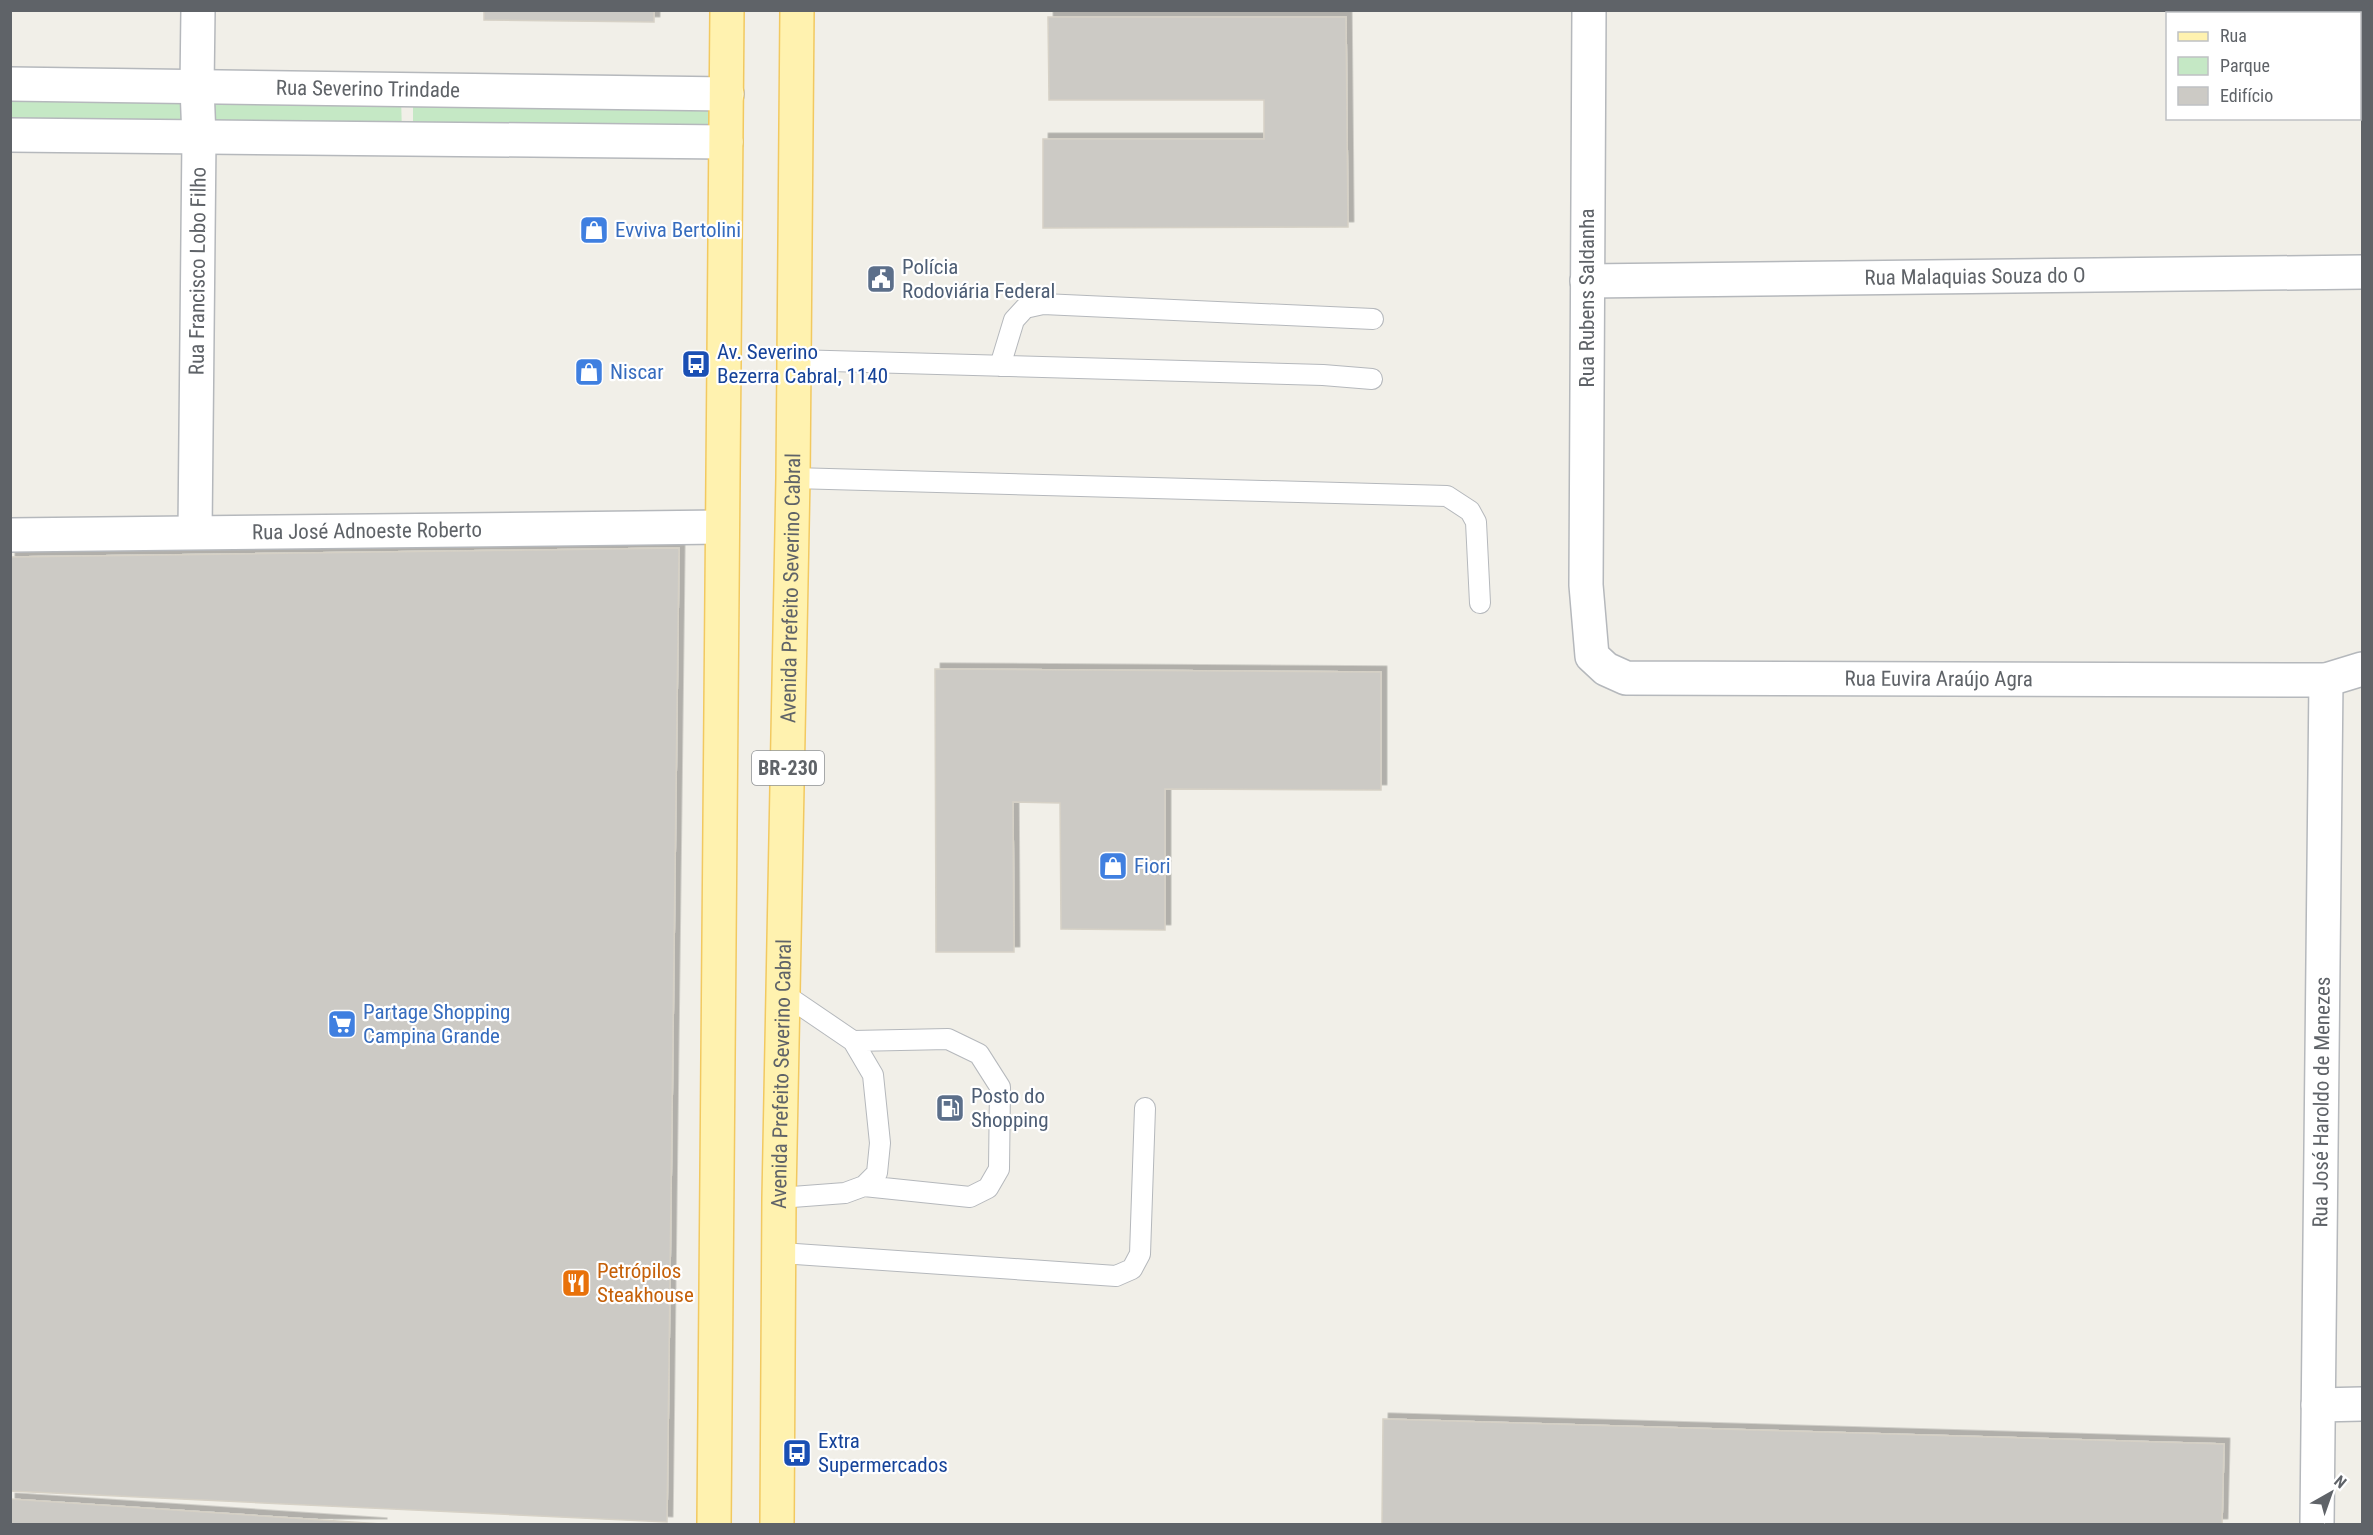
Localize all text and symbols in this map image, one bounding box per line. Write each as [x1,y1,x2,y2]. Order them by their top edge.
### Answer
legend [2166,12,2361,120]
text: Rua [2220,25,2247,46]
text: Parque [2220,55,2270,76]
street label: Rua Severino Trindade [276,76,460,102]
text: Edifício [2220,85,2273,106]
street label: Rua Francisco Lobo Filho [185,167,211,375]
street label: Rua Rubens Saldanha [1575,209,1599,387]
shop icon: Evviva Bertolini [578,214,610,246]
place label: Evviva Bertolini [615,218,741,242]
place label: Polícia Rodoviária Federal [902,255,1055,303]
public building icon: Polícia Rodoviária Federal [865,263,897,295]
street label: Rua Malaquias Souza do O [1864,263,2086,290]
place label: Av. Severino Bezerra Cabral, 1140 [717,340,888,388]
bus stop icon: Av. Severino Bezerra Cabral, 1140 [680,348,712,380]
shop icon: Niscar [573,356,605,388]
place label: Niscar [610,360,664,384]
street label: Avenida Prefeito Severino Cabral [776,453,805,723]
street label: Rua José Adnoeste Roberto [252,518,482,544]
street label: Rua Euvira Araújo Agra [1845,667,2033,691]
road number: BR-230 [752,751,824,785]
shop icon: Fiori [1097,850,1129,882]
place label: Fiori [1134,854,1171,878]
street label: Avenida Prefeito Severino Cabral [767,939,796,1209]
street label: Rua José Haroldo de Menezes [2308,976,2335,1228]
place label: Partage Shopping Campina Grande [363,1000,510,1048]
supermarket icon: Partage Shopping Campina Grande [326,1008,358,1040]
place label: Posto do Shopping [971,1084,1049,1132]
fuel station icon: Posto do Shopping [934,1092,966,1124]
place label: Petrópilos Steakhouse [597,1259,694,1307]
restaurant icon: Petrópilos Steakhouse [560,1267,592,1299]
place label: Extra Supermercados [818,1429,948,1477]
bus stop icon: Extra Supermercados [781,1437,813,1469]
north arrow [2301,1463,2361,1523]
text: N [2330,1471,2350,1492]

